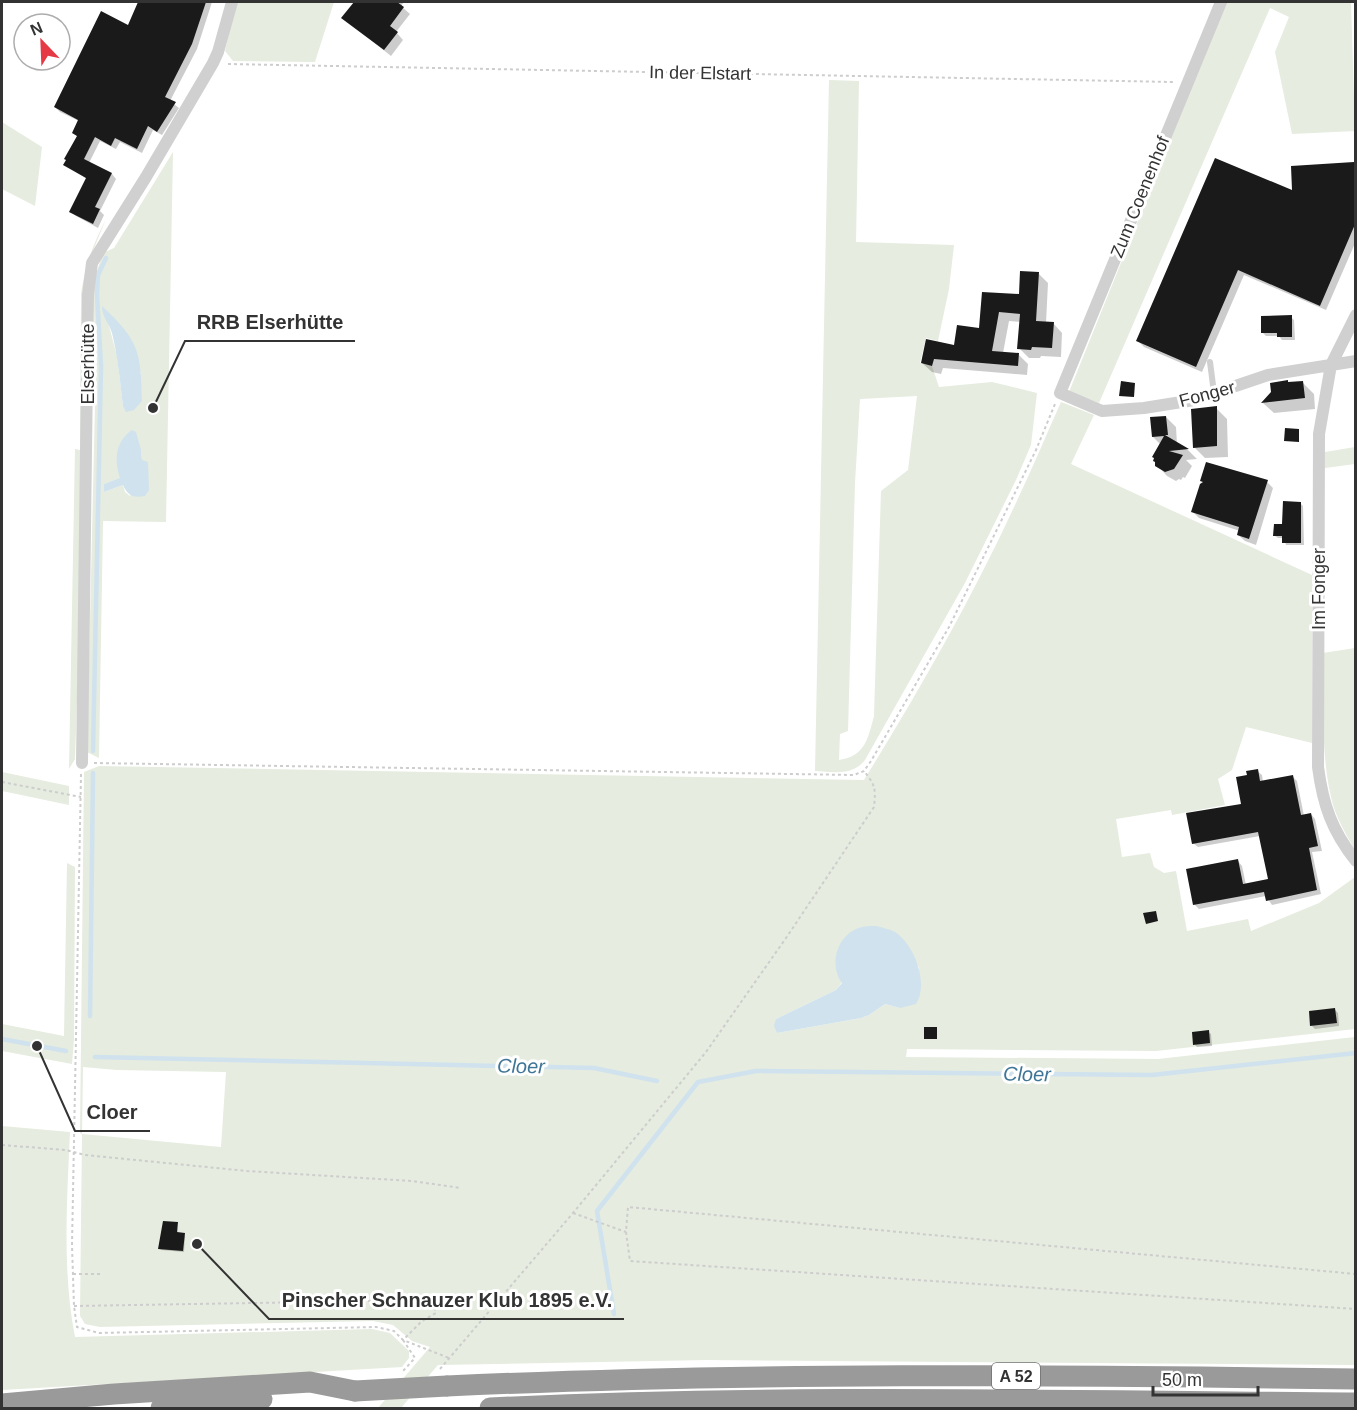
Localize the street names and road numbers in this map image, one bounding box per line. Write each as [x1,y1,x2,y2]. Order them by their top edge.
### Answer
street label: In der Elstart [649,62,751,84]
street label: Zum Coenenhof [1107,132,1174,261]
street label: Elserhütte [78,323,98,405]
street label: Fonger [1177,377,1237,411]
street label: Im Fonger [1309,548,1329,630]
road number: A 52 [992,1363,1040,1389]

